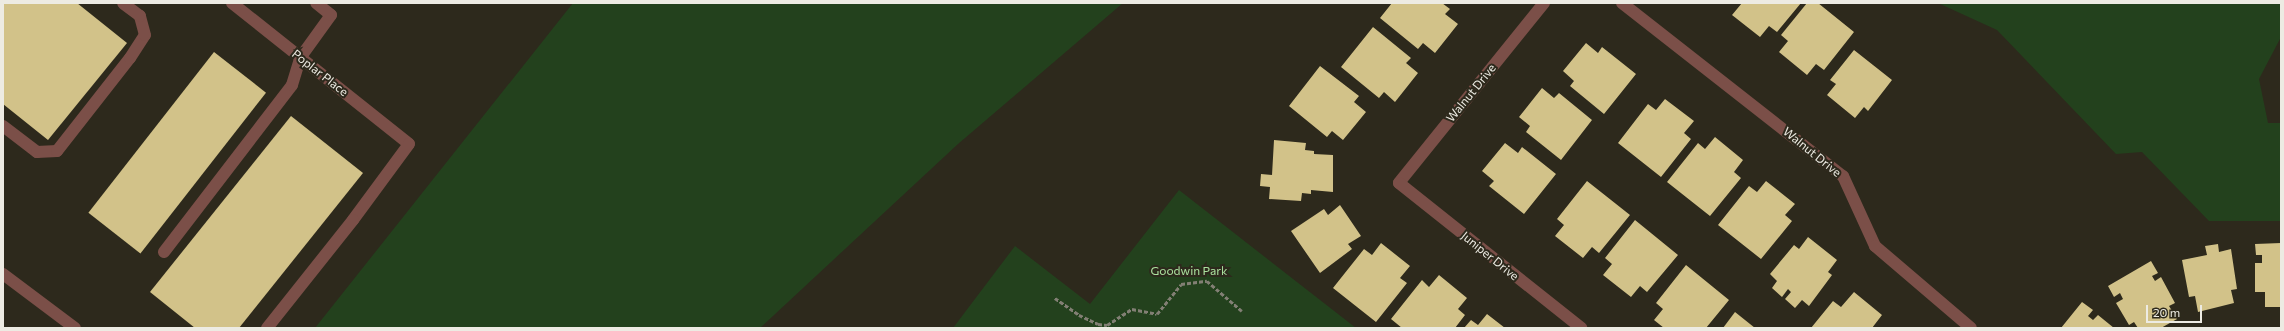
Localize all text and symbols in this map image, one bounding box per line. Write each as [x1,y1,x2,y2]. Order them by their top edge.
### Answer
street label: Poplar Place [289,47,351,99]
street label: Walnut Drive [1443,61,1499,125]
street label: Walnut Drive [1780,124,1844,180]
street label: Juniper Drive [1458,228,1522,284]
park label: Goodwin Park [1150,264,1228,278]
scale bar [2148,297,2204,323]
text: 20 m [2153,305,2180,319]

